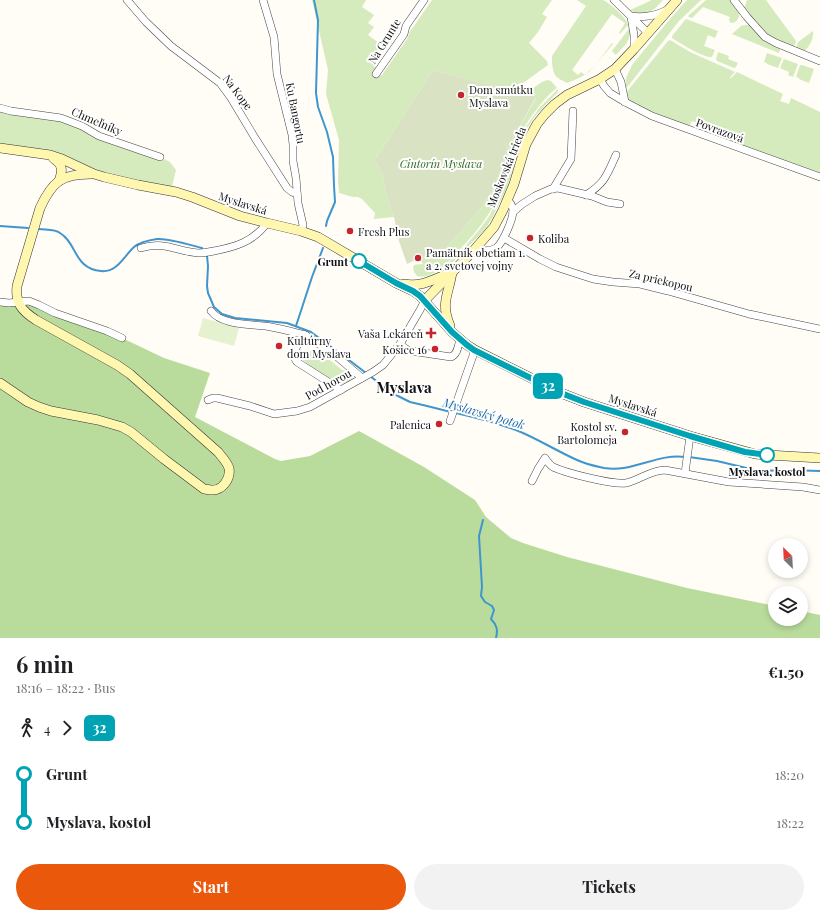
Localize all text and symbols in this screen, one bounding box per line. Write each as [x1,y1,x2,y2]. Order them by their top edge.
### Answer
street label: Na Grunte [364,15,404,66]
street label: Na Kope [220,71,257,113]
street label: Ku Bangortu [283,81,309,145]
place label: Dom smútku Myslava [469,82,534,110]
marker: Dom smútku Myslava [456,90,466,100]
street label: Chmeľníky [69,104,125,139]
street label: Povrazová [694,114,747,146]
street label: Moskovská trieda [483,124,529,209]
park label: Cintorín Myslava [400,156,483,171]
street label: Myslavská [217,188,270,218]
place label: Fresh Plus [358,224,409,239]
marker: Fresh Plus [345,226,355,236]
place label: Koliba [538,231,570,246]
marker: Koliba [525,233,535,243]
place label: Pamätník obetiam 1. a 2. svetovej vojny [426,245,525,273]
marker: Grunt [351,253,367,269]
marker: Pamätník obetiam 1. a 2. svetovej vojny [413,253,423,263]
place label: Grunt [317,254,348,269]
street label: Za priekopou [628,265,695,295]
place label: Vaša Lekáreň [357,326,423,341]
marker: Vaša Lekáreň [426,328,436,338]
place label: Kultúrny dom Myslava [287,333,352,361]
marker: Kultúrny dom Myslava [274,341,284,351]
place label: Košice 16 [382,342,427,357]
marker: Košice 16 [430,344,440,354]
street label: Pod horou [302,365,354,403]
line badge: 32 [530,373,566,399]
text: 32 [541,376,555,395]
district label: Myslava [376,377,432,397]
street label: Myslavská [607,390,660,420]
water label: Myslavský potok [440,393,527,432]
place label: Palenica [390,417,432,432]
marker: Palenica [434,419,444,429]
place label: Kostol sv. Bartolomeja [557,419,618,447]
marker: Kostol sv. Bartolomeja [620,427,630,437]
marker: Myslava, kostol [759,447,775,463]
place label: Myslava, kostol [728,464,806,479]
north arrow [768,538,808,578]
map controls [768,538,808,626]
button: layers [768,586,808,626]
text: 6 min [16,649,74,679]
text: €1.50 [768,662,804,682]
text: 18:16 – 18:22 · Bus [16,679,115,696]
icon: walk [16,717,38,739]
icon: forward [56,717,78,739]
text: 32 [92,718,107,737]
text: 4 [44,720,50,737]
text: Grunt [46,764,88,784]
text: 18:20 [775,766,804,783]
text: Myslava, kostol [46,812,151,832]
text: 18:22 [777,814,804,831]
button: Start [16,864,406,910]
button: Tickets [414,864,804,910]

